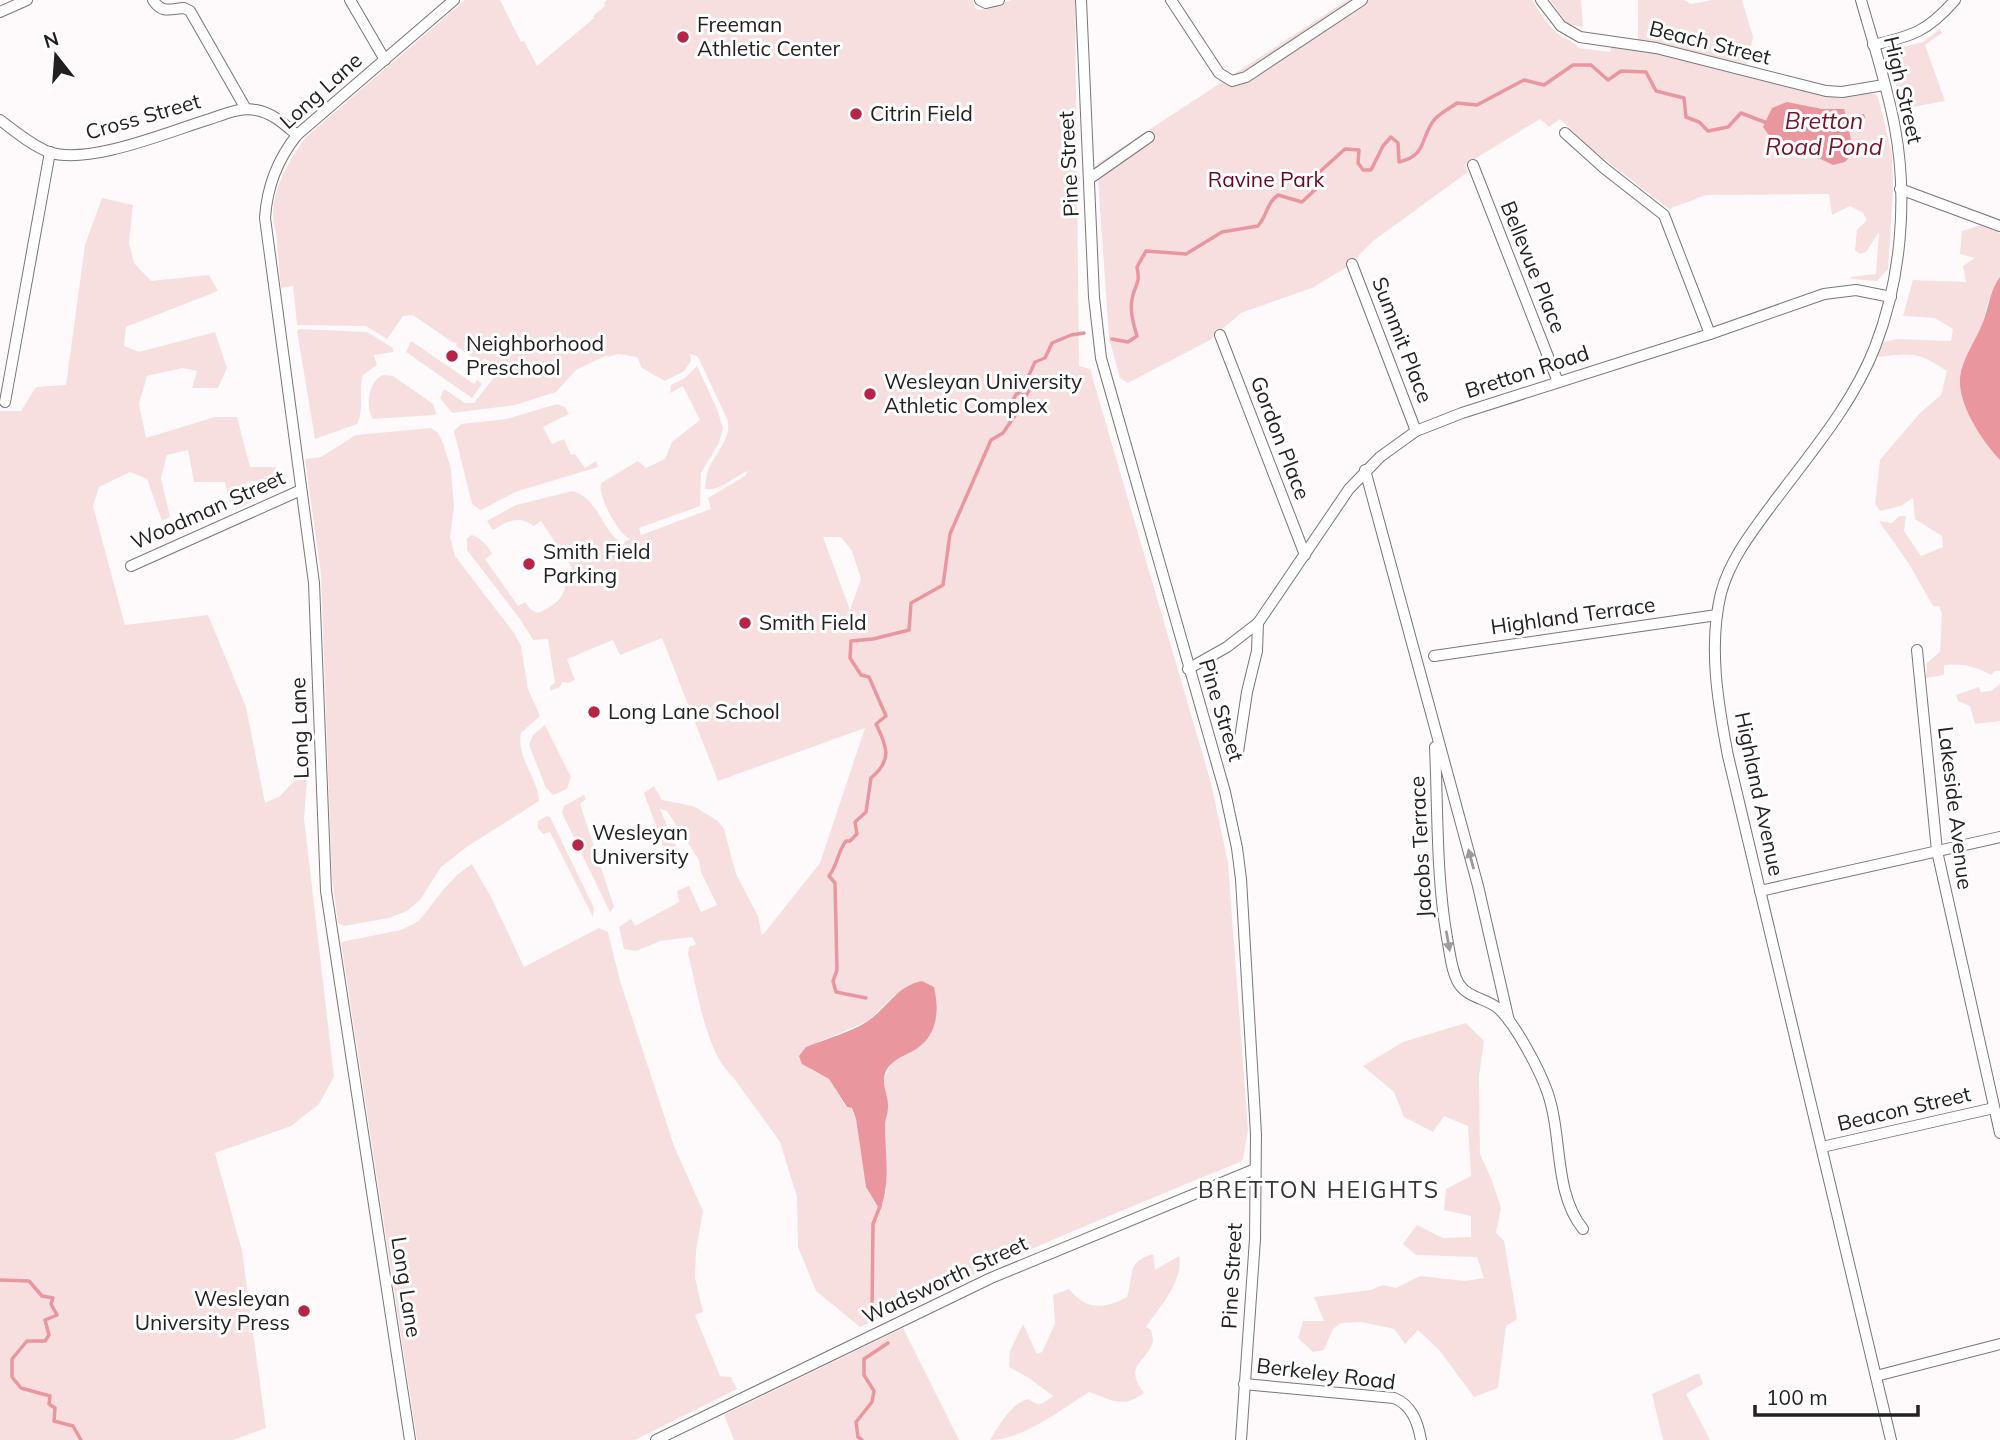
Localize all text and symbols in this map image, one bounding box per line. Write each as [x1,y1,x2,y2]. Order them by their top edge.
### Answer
place label: Freeman Athletic Center [697,11,840,61]
street label: Beach Street [1647,14,1774,70]
north arrow [21,21,91,91]
text: N [41,26,61,53]
marker: Freeman Athletic Center [675,29,691,45]
street label: High Street [1879,33,1929,146]
street label: Long Lane [274,47,367,134]
street label: Cross Street [82,87,203,145]
place label: Citrin Field [870,100,973,126]
marker: Citrin Field [848,106,864,122]
water label: Bretton Road Pond [1765,106,1883,161]
street label: Pine Street [1052,110,1084,218]
park label: Ravine Park [1208,166,1324,192]
street label: Bellevue Place [1496,197,1572,336]
street label: Summit Place [1367,273,1439,406]
place label: Neighborhood Preschool [466,330,604,380]
street label: Bretton Road [1461,339,1592,403]
marker: Neighborhood Preschool [444,348,460,364]
place label: Wesleyan University Athletic Complex [884,368,1082,418]
street label: Gordon Place [1245,372,1316,503]
marker: Wesleyan University Athletic Complex [862,386,878,402]
street label: Woodman Street [127,464,289,555]
place label: Smith Field Parking [543,538,650,588]
marker: Smith Field Parking [521,556,537,572]
street label: Highland Terrace [1489,591,1657,639]
place label: Smith Field [759,609,866,635]
marker: Smith Field [737,615,753,631]
street label: Pine Street [1194,655,1250,764]
street label: Long Lane [284,677,314,779]
place label: Long Lane School [608,698,780,724]
marker: Long Lane School [586,704,602,720]
street label: Highland Avenue [1730,709,1790,878]
street label: Lakeside Avenue [1933,725,1979,891]
street label: Jacobs Terrace [1403,775,1437,919]
place label: Wesleyan University [592,819,689,869]
marker: Wesleyan University [570,837,586,853]
one-way arrow [1465,848,1476,870]
one-way arrow [1443,930,1454,952]
street label: Beacon Street [1834,1080,1973,1136]
district label: BRETTON HEIGHTS [1198,1175,1440,1204]
street label: Pine Street [1215,1222,1247,1330]
street label: Wadsworth Street [858,1229,1031,1329]
street label: Long Lane [386,1235,428,1339]
place label: Wesleyan University Press [135,1285,290,1335]
marker: Wesleyan University Press [296,1303,312,1319]
street label: Berkeley Road [1255,1352,1397,1394]
scale bar [1755,1374,1918,1418]
text: 100 m [1766,1384,1828,1410]

